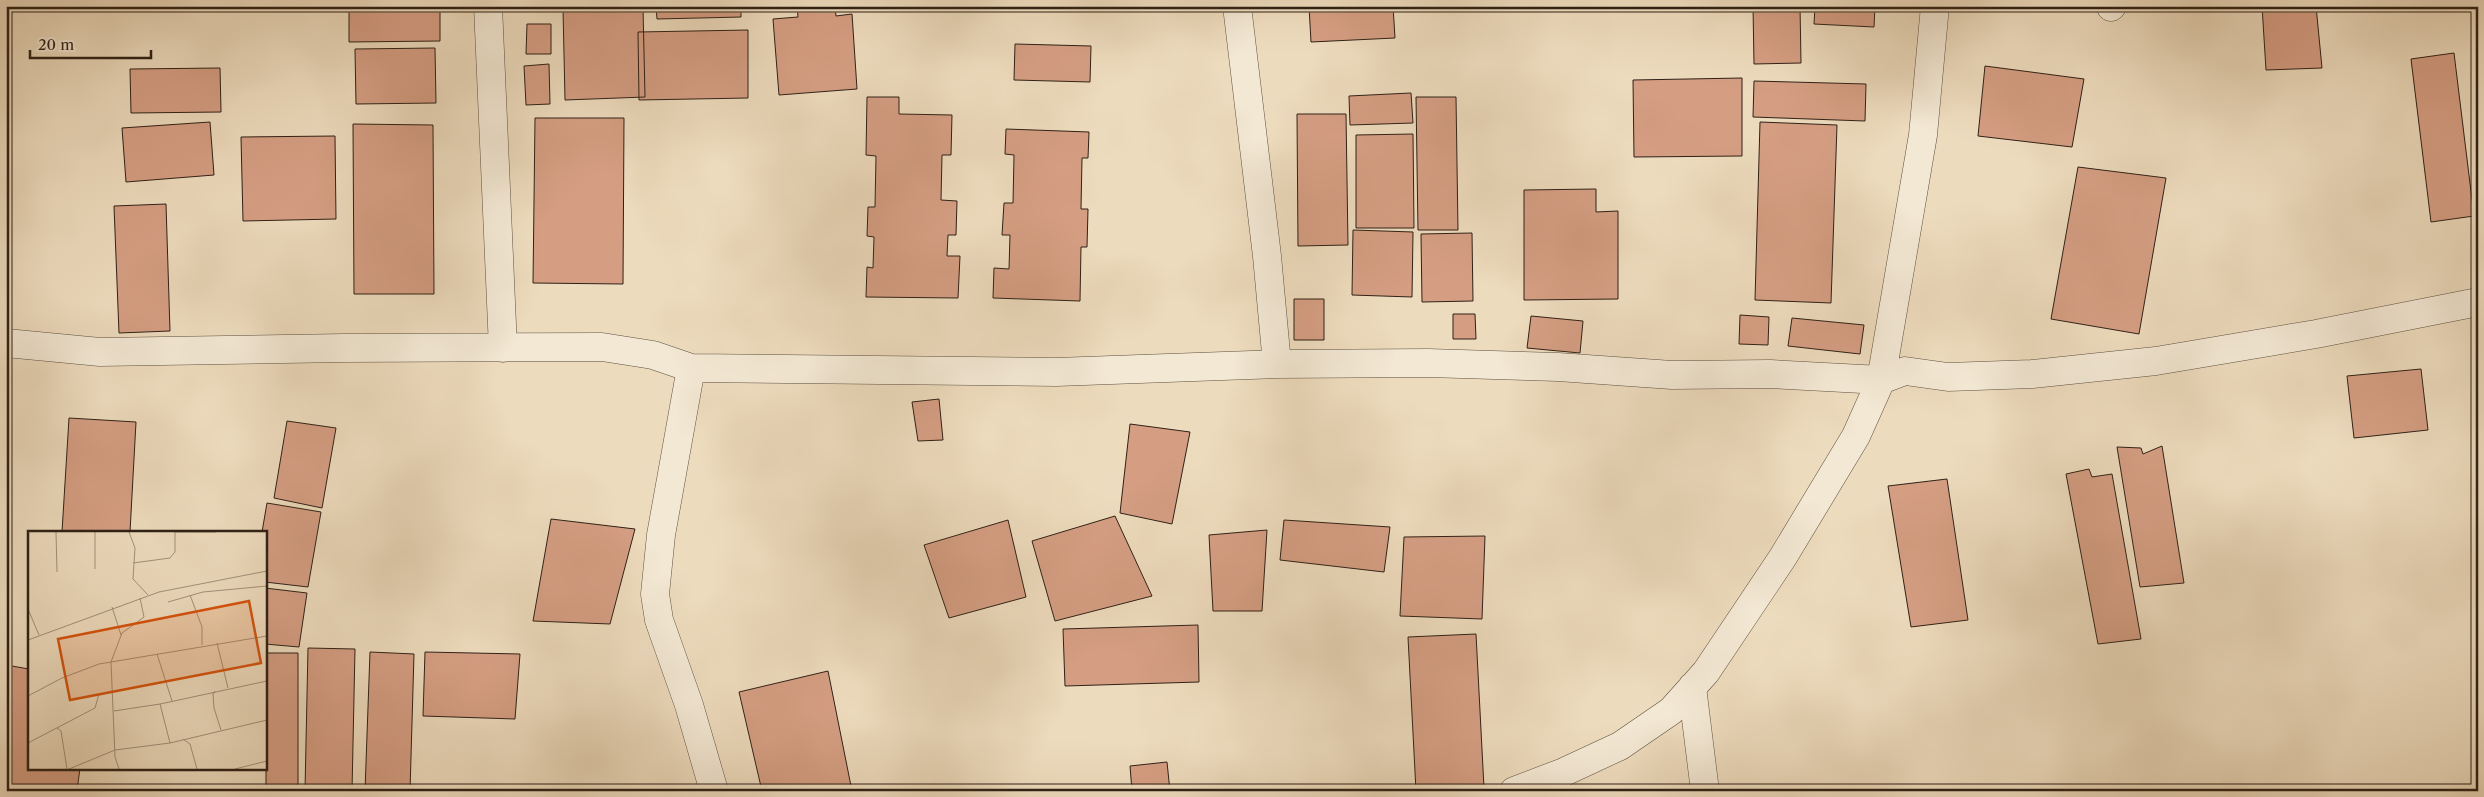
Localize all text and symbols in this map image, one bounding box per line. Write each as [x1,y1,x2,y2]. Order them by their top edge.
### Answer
scale bar [30,28,151,60]
text: 20 m [38,35,74,54]
inset map [28,531,266,770]

